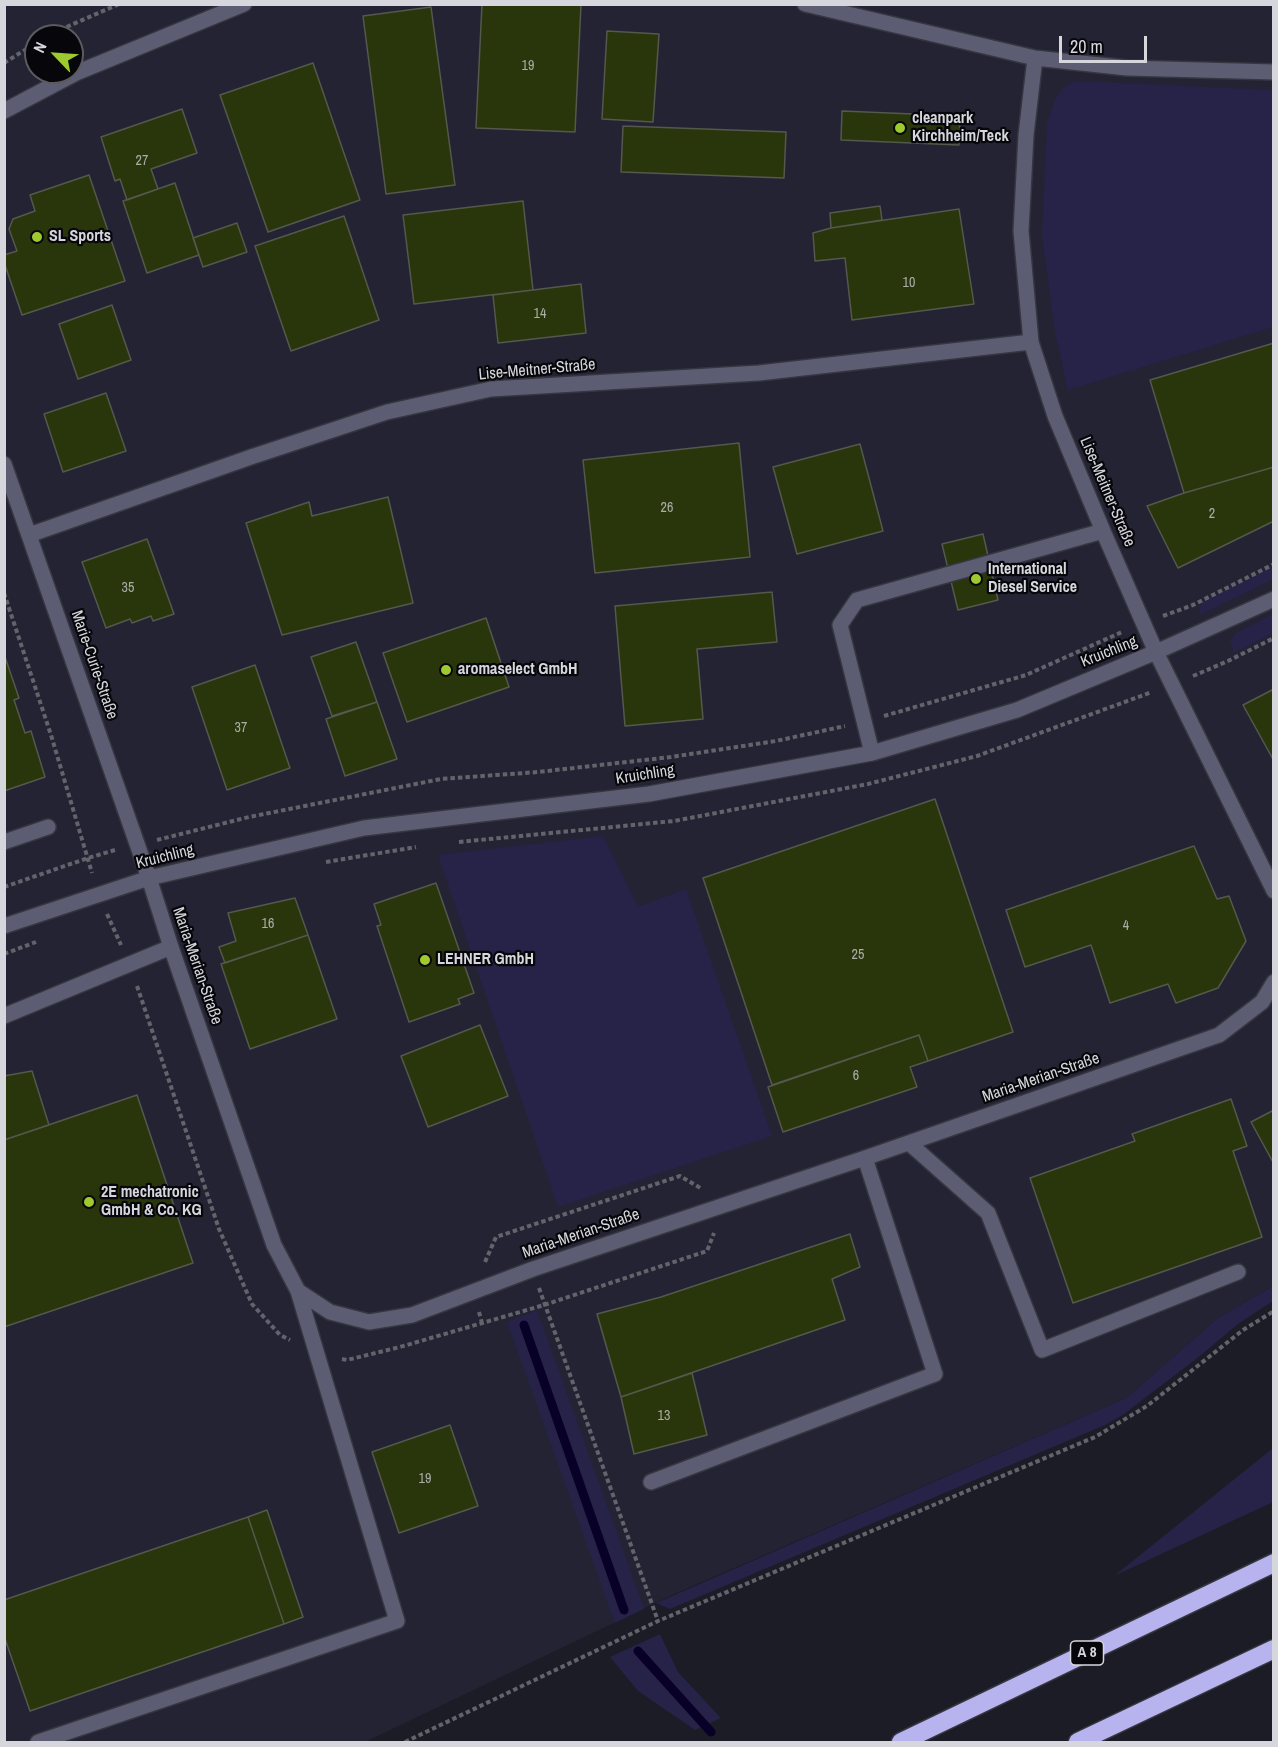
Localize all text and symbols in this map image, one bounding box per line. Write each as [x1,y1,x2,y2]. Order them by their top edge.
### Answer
north arrow [24,24,84,84]
scale bar [1062,24,1150,62]
text: 20 m [1070,34,1103,59]
text: N [28,38,51,56]
house number: 19 [522,58,534,74]
place label: cleanpark Kirchheim/Teck [912,109,1009,147]
marker: cleanpark Kirchheim/Teck [893,121,907,135]
house number: 27 [136,153,148,169]
place label: SL Sports [49,227,111,247]
marker: SL Sports [30,230,44,244]
house number: 10 [903,275,915,291]
house number: 14 [534,306,546,322]
street label: Lise-Meitner-Straße [478,355,596,385]
street label: Lise-Meitner-Straße [1075,434,1139,550]
house number: 26 [661,500,673,516]
house number: 2 [1209,506,1215,522]
place label: International Diesel Service [988,560,1077,598]
marker: International Diesel Service [969,572,983,586]
house number: 35 [122,580,134,596]
street label: Marie-Curie-Straße [66,608,122,722]
street label: Kruichling [1078,632,1140,672]
place label: aromaselect GmbH [458,660,578,680]
marker: aromaselect GmbH [439,663,453,677]
house number: 37 [235,720,247,736]
street label: Kruichling [614,761,676,789]
street label: Kruichling [134,841,196,873]
street label: Maria-Merian-Straße [168,905,226,1027]
house number: 16 [262,916,274,932]
house number: 4 [1123,918,1129,934]
house number: 25 [852,947,864,963]
place label: LEHNER GmbH [437,950,534,970]
marker: LEHNER GmbH [418,953,432,967]
street label: Maria-Merian-Straße [980,1049,1102,1107]
house number: 6 [853,1068,859,1084]
place label: 2E mechatronic GmbH & Co. KG [101,1183,202,1221]
marker: 2E mechatronic GmbH & Co. KG [82,1195,96,1209]
street label: Maria-Merian-Straße [520,1205,642,1263]
house number: 13 [658,1408,670,1424]
house number: 19 [419,1471,431,1487]
road number: A 8 [1070,1641,1104,1665]

